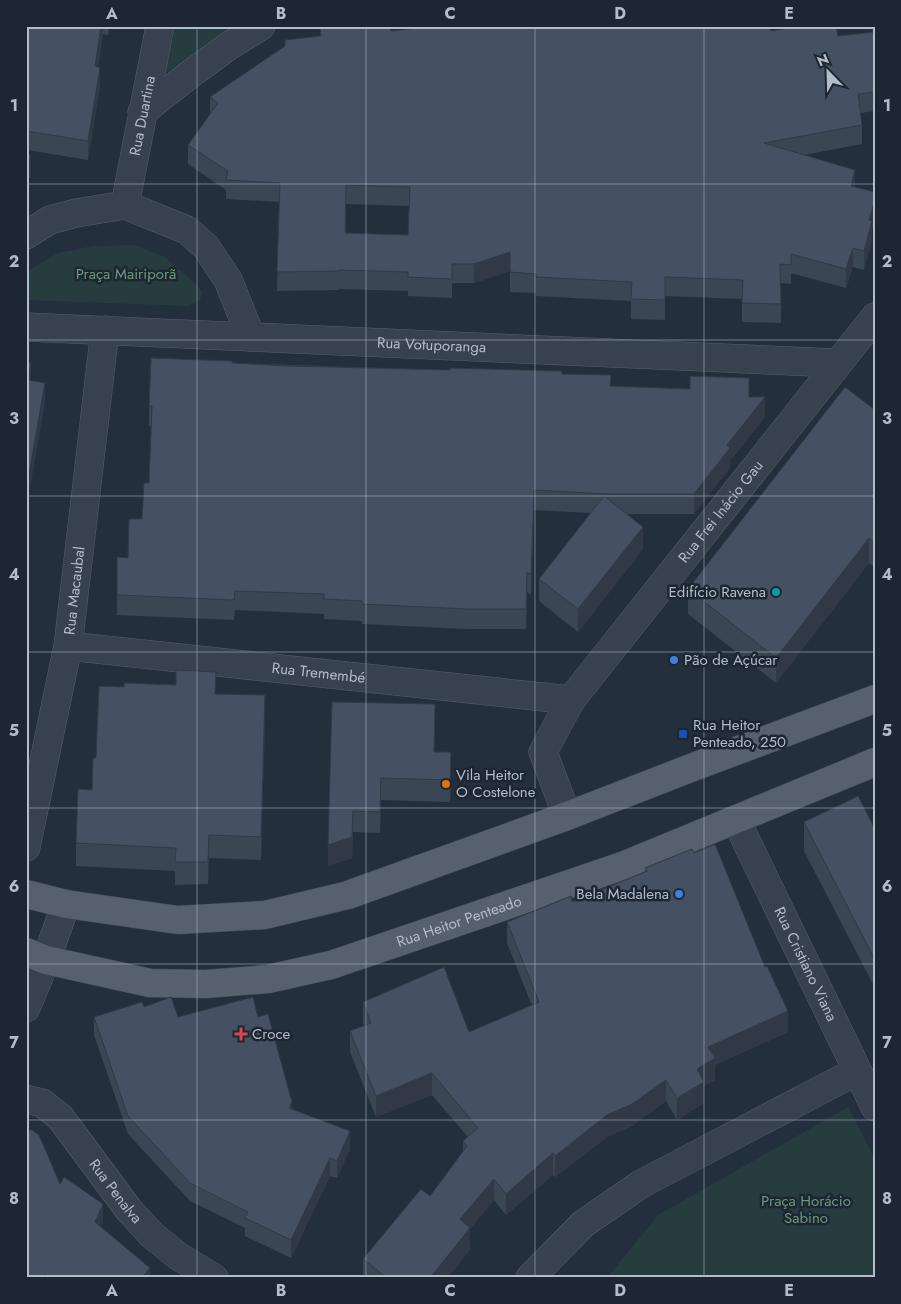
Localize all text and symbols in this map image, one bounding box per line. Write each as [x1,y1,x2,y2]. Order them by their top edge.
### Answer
text: A [105,2,118,25]
text: B [276,2,286,25]
text: C [444,2,456,25]
text: D [614,2,626,25]
text: E [784,2,794,25]
north arrow [804,48,854,98]
text: N [814,49,832,71]
street label: Rua Duartina [124,74,161,158]
text: 1 [10,94,18,117]
text: 1 [883,94,891,117]
text: 2 [9,250,19,273]
text: 2 [882,250,892,273]
park label: Praça Mairiporã [76,263,176,285]
street label: Rua Votuporanga [377,332,487,358]
text: 3 [9,407,19,430]
text: 3 [882,407,892,430]
street label: Rua Frei Inácio Gau [673,455,768,568]
street label: Rua Macaubal [58,545,91,636]
text: 4 [8,563,20,586]
text: 4 [881,563,893,586]
place label: Edifício Ravena [669,581,766,603]
marker: Edifício Ravena [770,586,782,598]
place label: Pão de Açúcar [684,649,778,671]
marker: Pão de Açúcar [668,654,680,666]
street label: Rua Tremembé [271,657,367,689]
place label: Rua Heitor Penteado, 250 [693,714,786,753]
text: 5 [9,719,19,742]
text: 5 [882,719,892,742]
marker: Rua Heitor Penteado, 250 [677,728,689,740]
place label: Vila Heitor O Costelone [456,764,536,803]
marker: Vila Heitor O Costelone [440,778,452,790]
text: 6 [9,875,19,898]
text: 6 [882,875,892,898]
place label: Bela Madalena [576,883,669,905]
marker: Bela Madalena [673,888,685,900]
street label: Rua Heitor Penteado [394,890,524,953]
street label: Rua Cristiano Viana [769,903,843,1025]
place label: Croce [252,1023,291,1045]
marker: Croce [234,1027,248,1041]
text: 7 [9,1031,19,1054]
text: 7 [882,1031,892,1054]
street label: Rua Penalva [84,1154,147,1228]
text: 8 [9,1187,19,1210]
text: 8 [882,1187,892,1210]
park label: Praça Horácio Sabino [761,1190,851,1229]
text: A [105,1279,118,1302]
text: B [276,1279,286,1302]
text: C [444,1279,456,1302]
text: D [614,1279,626,1302]
text: E [784,1279,794,1302]

